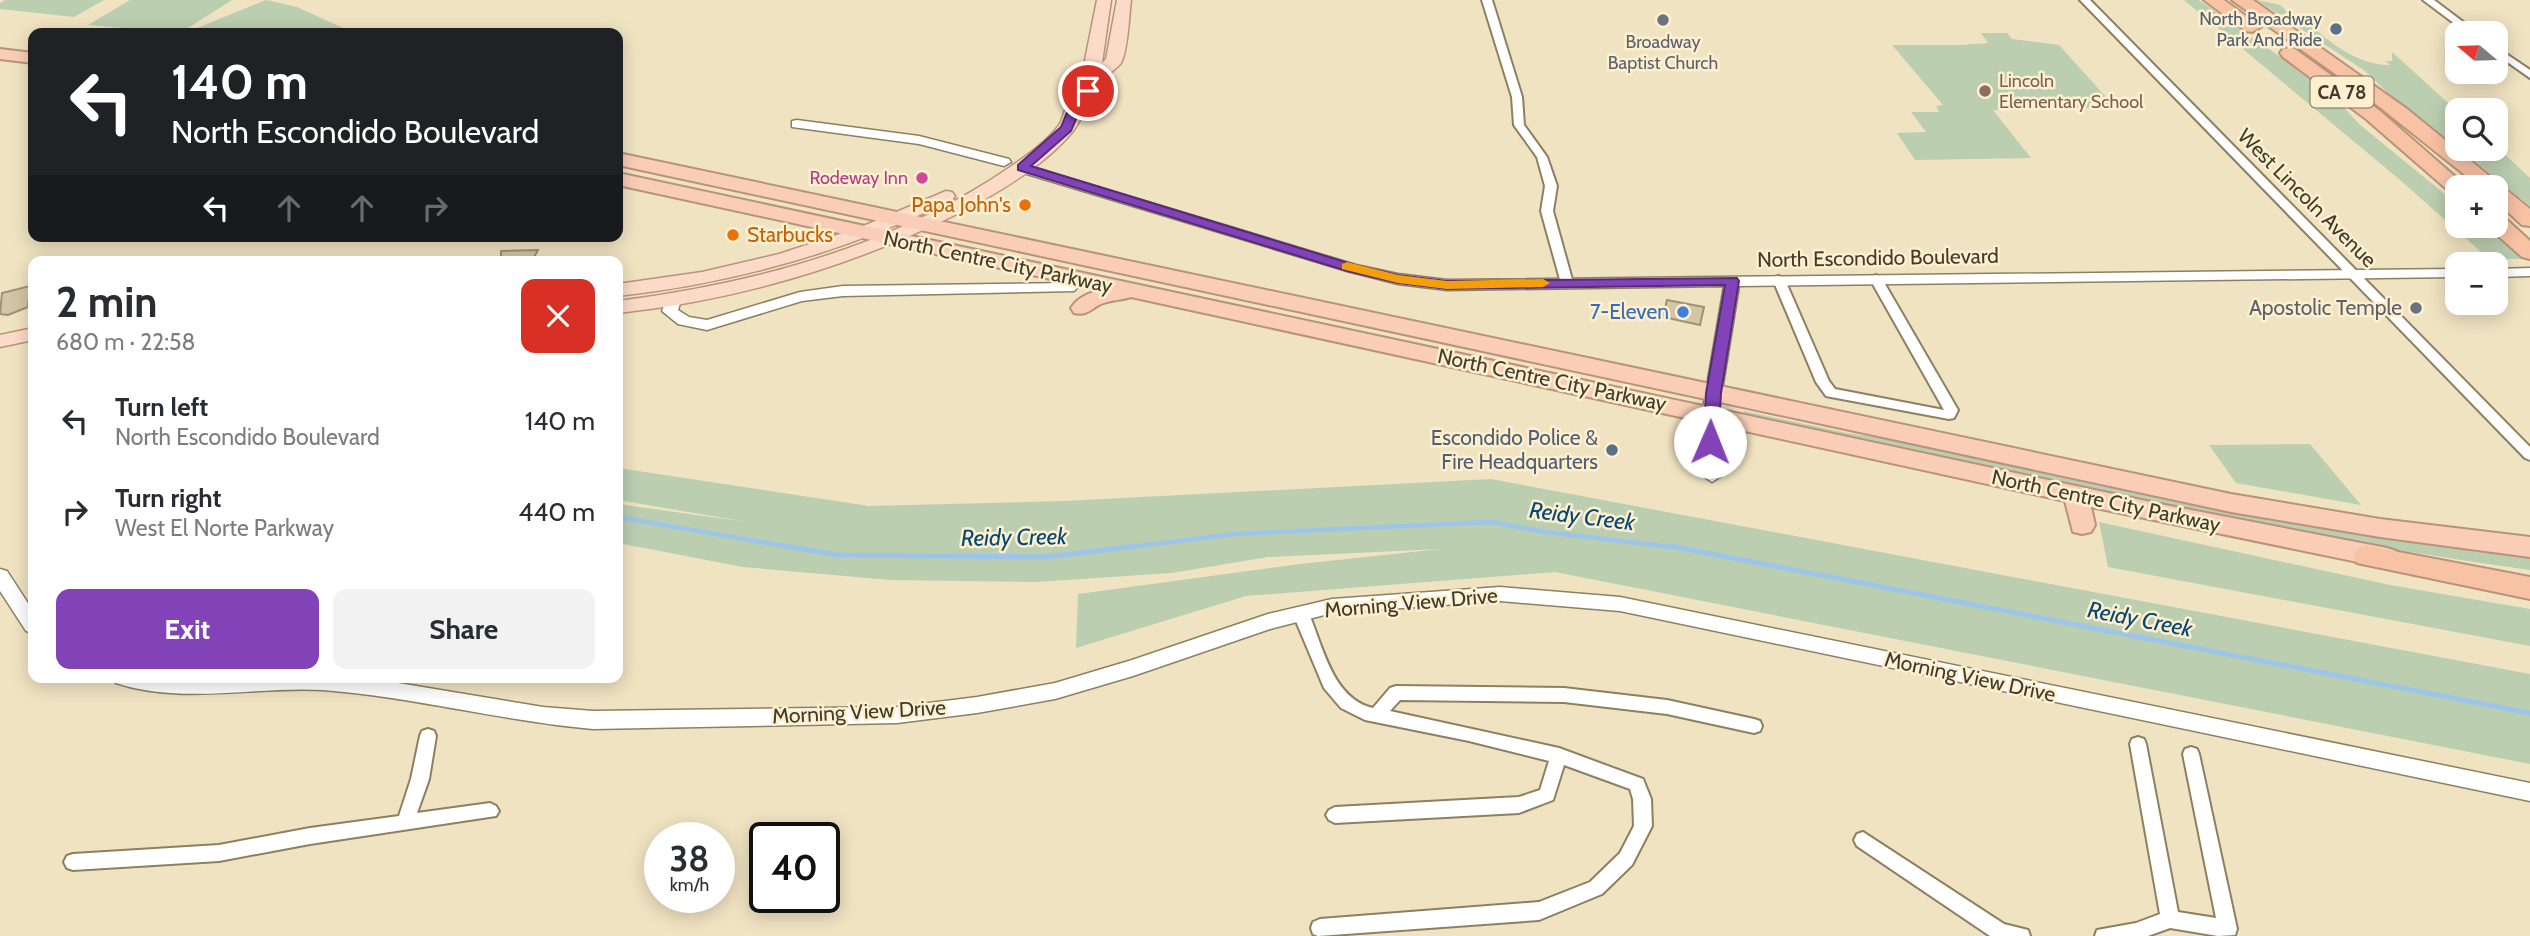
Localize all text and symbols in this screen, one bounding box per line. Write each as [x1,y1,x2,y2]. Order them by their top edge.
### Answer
place label: North Broadway Park And Ride [2199,8,2322,51]
marker: Broadway Baptist Church [1655,12,1671,28]
marker: North Broadway Park And Ride [2328,21,2344,37]
north arrow [2445,21,2508,84]
map controls [2445,21,2508,315]
place label: Broadway Baptist Church [1608,31,1718,74]
text: 140 m [171,52,308,111]
icon: left [56,56,147,147]
pin [1058,61,1118,121]
place label: Lincoln Elementary School [1999,70,2144,113]
icon: arrive [1069,72,1107,110]
road number: CA 78 [2310,76,2374,108]
marker: Lincoln Elementary School [1977,83,1993,99]
button: search [2445,98,2508,161]
text: North Escondido Boulevard [171,112,539,151]
street label: West Lincoln Avenue [2233,123,2382,272]
place label: Rodeway Inn [809,167,908,189]
marker: Rodeway Inn [914,170,930,186]
button: + [2445,175,2508,238]
icon: left [197,189,235,227]
icon: ahead [270,189,308,227]
icon: ahead [343,189,381,227]
icon: right [416,189,454,227]
place label: Papa John's [911,192,1011,217]
marker: Papa John's [1017,197,1033,213]
place label: Starbucks [747,222,833,247]
street label: North Centre City Parkway [881,225,1115,298]
marker: Starbucks [725,227,741,243]
street label: North Escondido Boulevard [1757,243,1999,272]
button: − [2445,252,2508,315]
text: 2 min [56,276,157,328]
button: close [521,279,595,353]
place label: Apostolic Temple [2249,295,2402,320]
place label: 7-Eleven [1590,299,1669,324]
marker: Apostolic Temple [2408,300,2424,316]
marker: 7-Eleven [1675,304,1691,320]
text: 680 m · 22:58 [56,328,196,356]
street label: North Centre City Parkway [1435,343,1669,416]
text: Turn left [115,391,208,423]
icon: left [56,402,94,440]
text: 140 m [525,405,595,437]
position arrow [1673,405,1747,479]
text: North Escondido Boulevard [115,423,380,451]
place label: Escondido Police & Fire Headquarters [1431,425,1598,474]
marker: Escondido Police & Fire Headquarters [1604,442,1620,458]
street label: North Centre City Parkway [1989,464,2223,537]
text: Turn right [115,482,221,514]
icon: right [56,493,94,531]
text: 440 m [518,496,595,528]
water label: Reidy Creek [1528,496,1637,536]
text: West El Norte Parkway [115,514,334,542]
water label: Reidy Creek [961,522,1068,552]
street label: Morning View Drive [1323,582,1499,623]
button: Exit [56,589,319,669]
button: Share [333,589,595,669]
water label: Reidy Creek [2085,595,2196,643]
street label: Morning View Drive [1882,646,2058,707]
street label: Morning View Drive [771,694,947,729]
speed limit sign: 40 [749,822,840,913]
text: 38 [669,837,710,880]
text: km/h [670,874,709,896]

